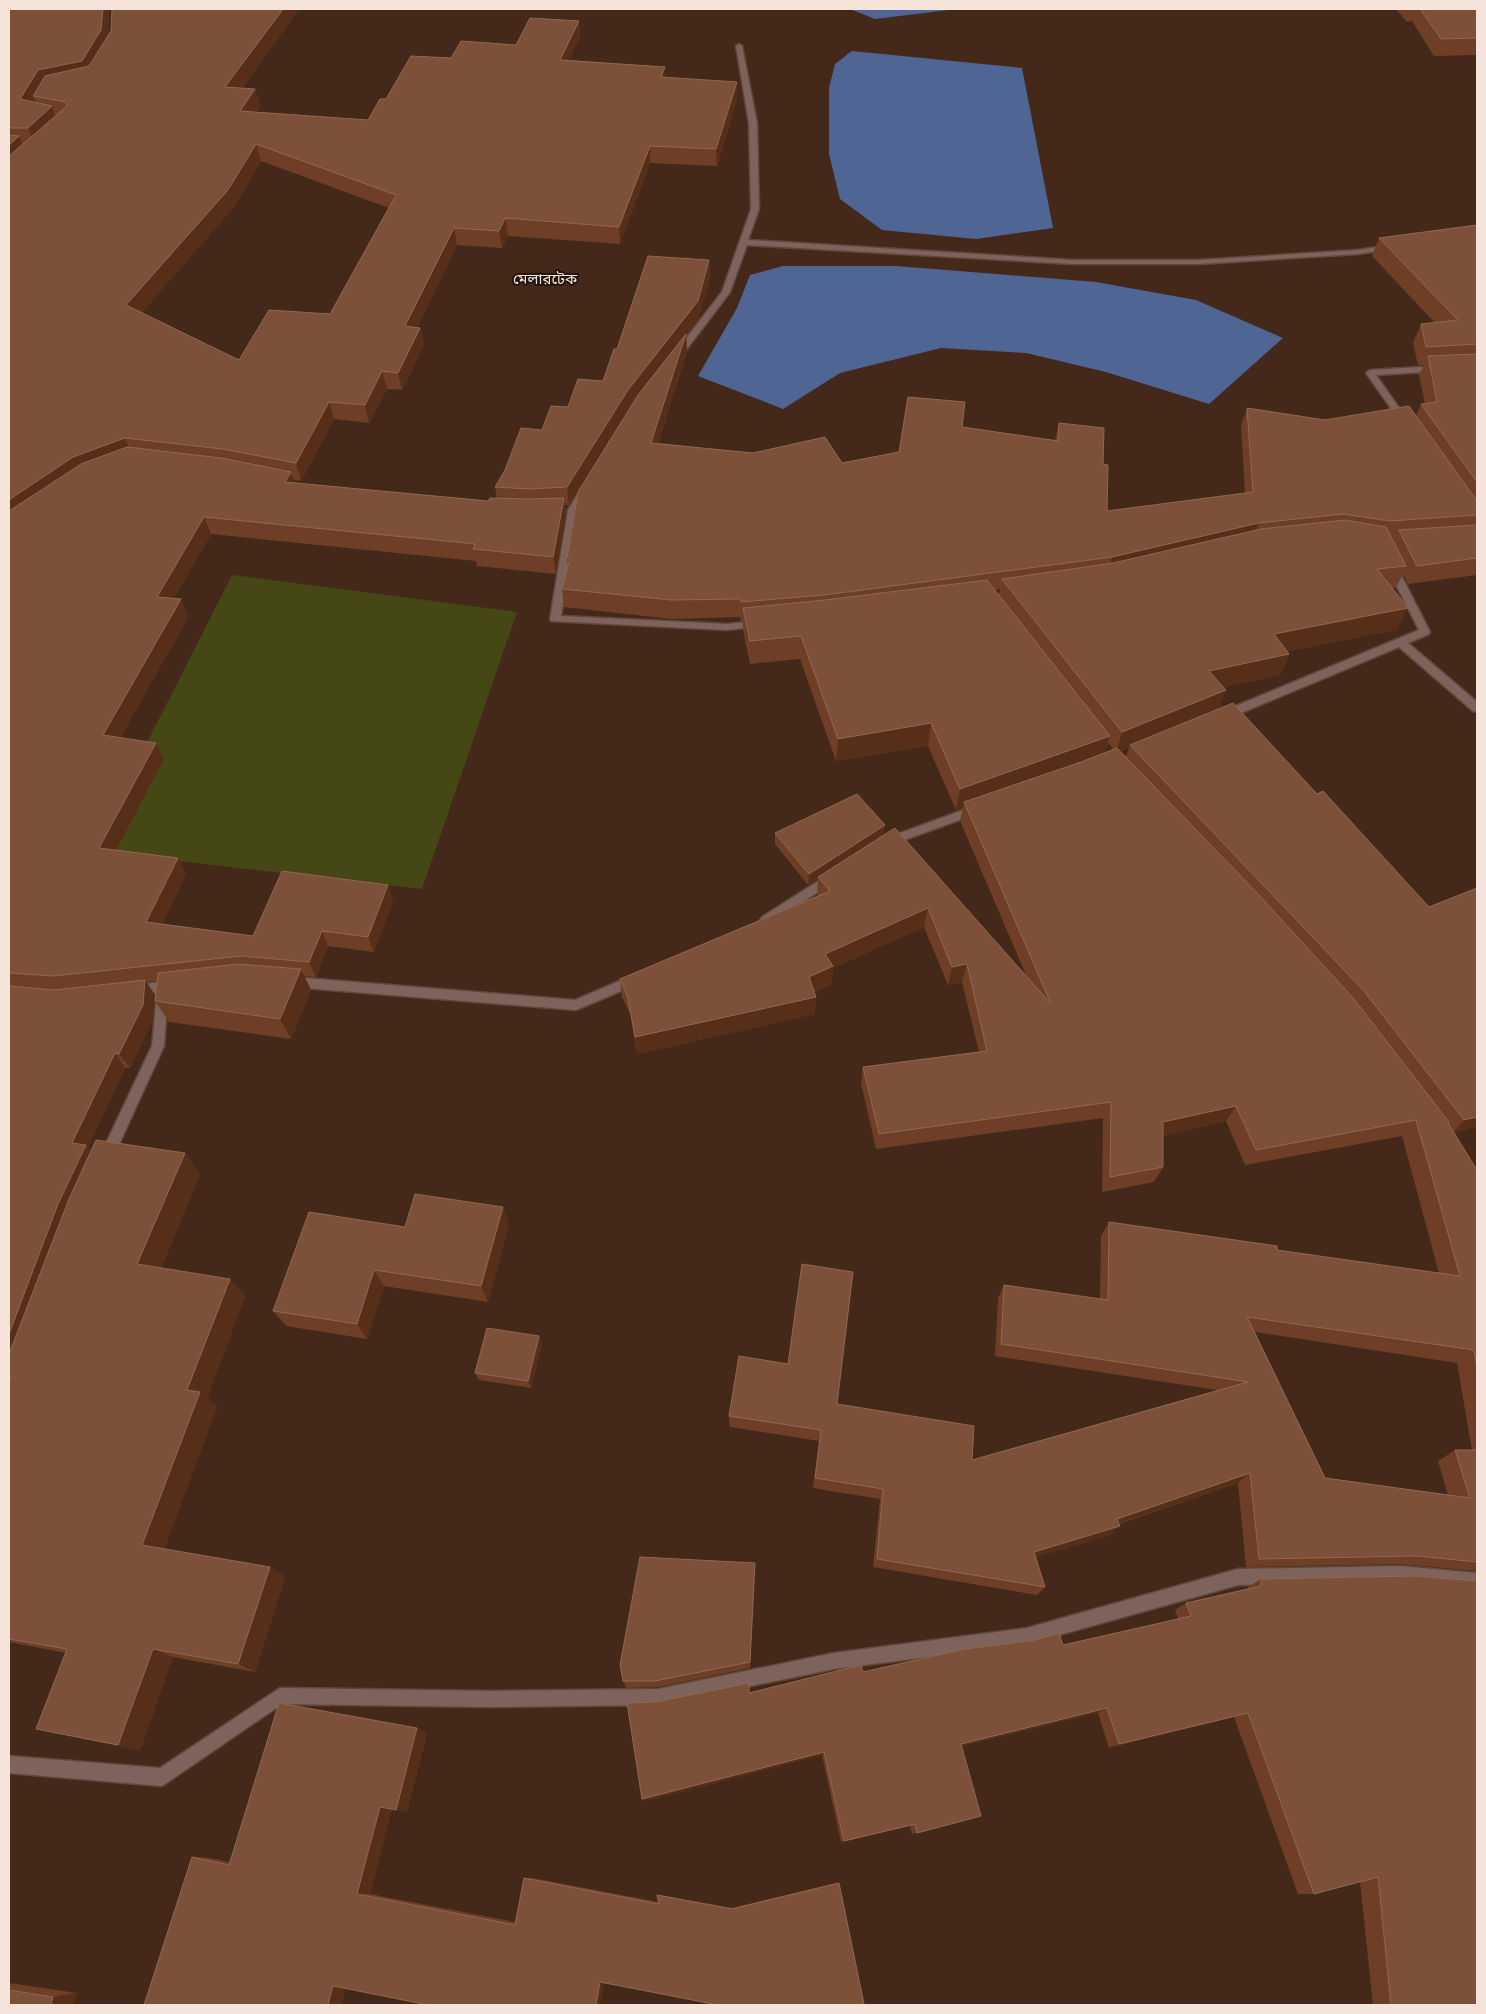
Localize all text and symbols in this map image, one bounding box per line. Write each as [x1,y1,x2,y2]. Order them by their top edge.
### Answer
district label: মেলারটেক [513,270,578,288]

